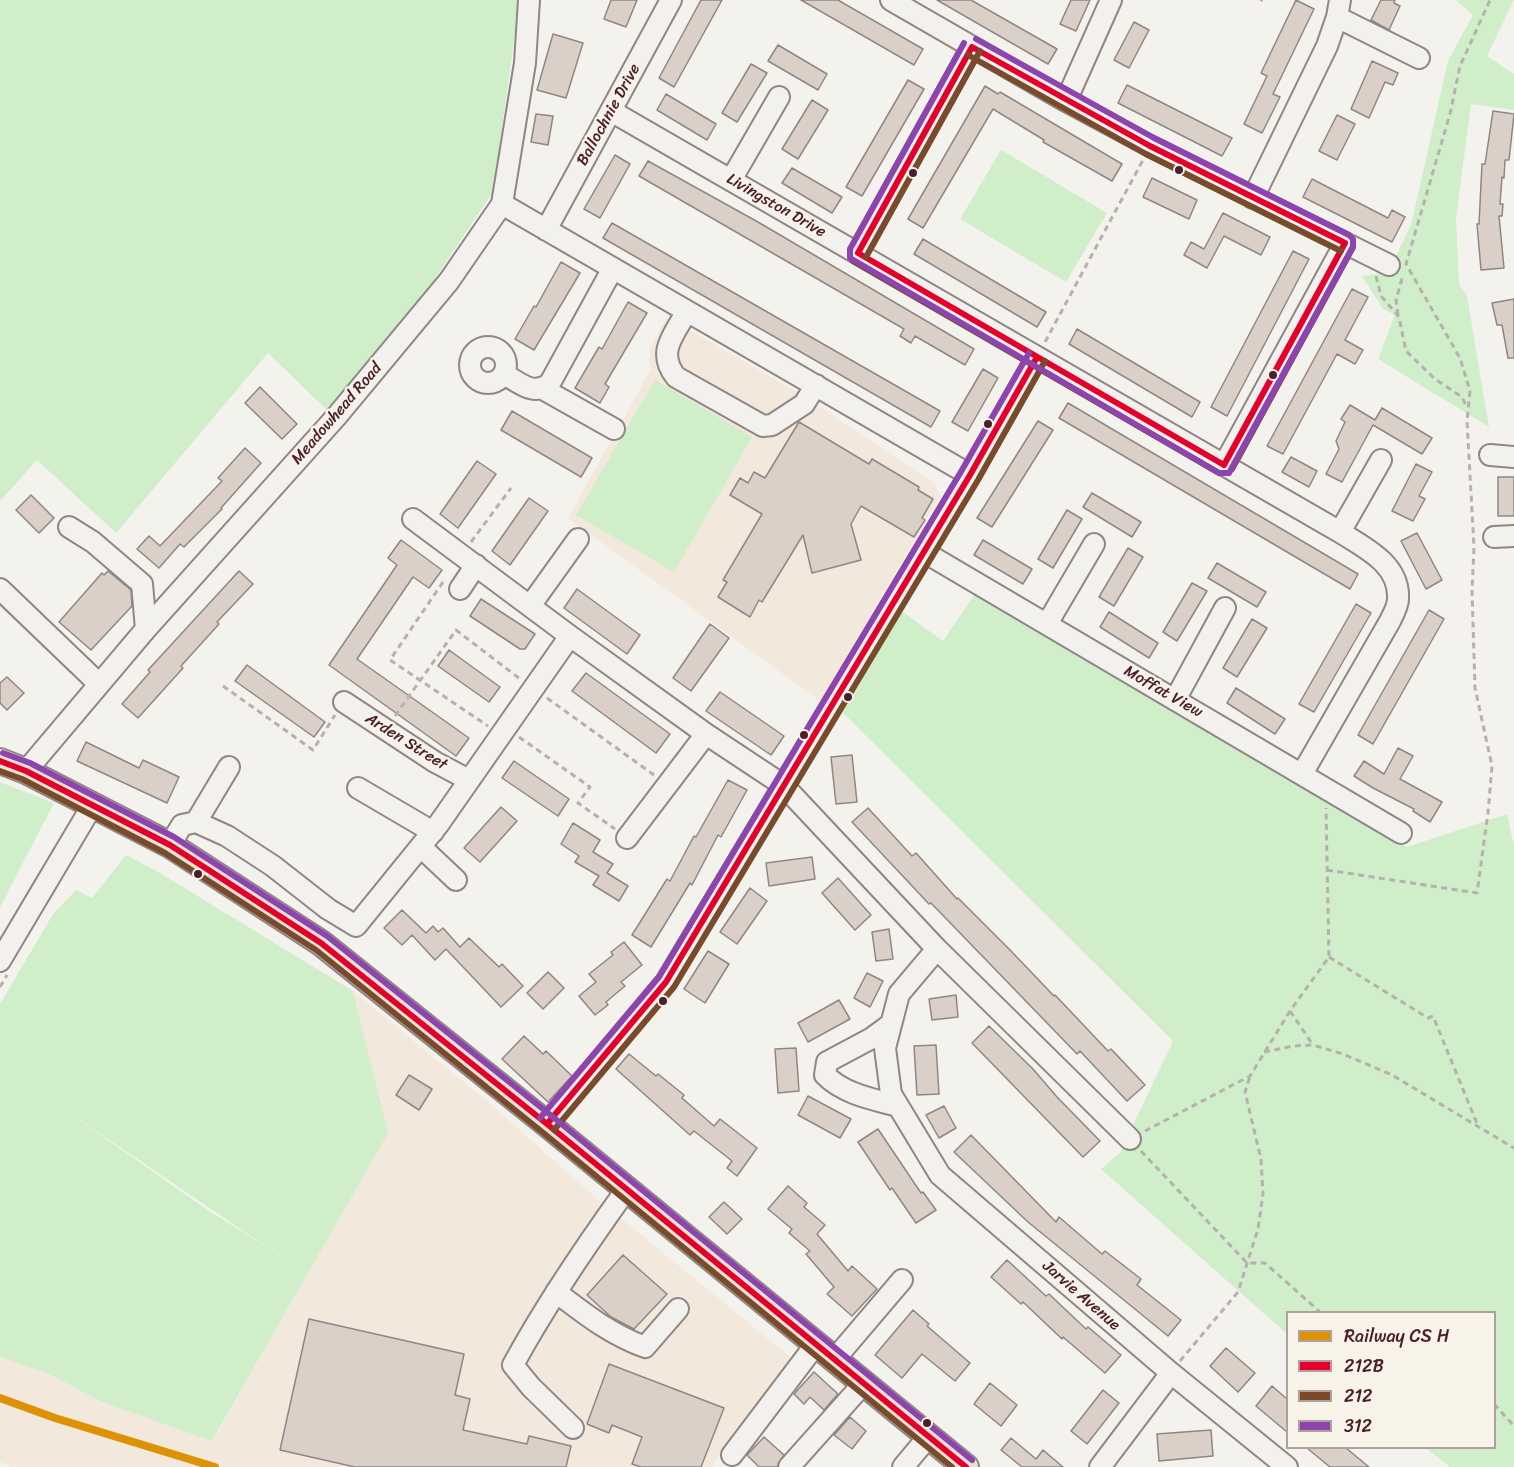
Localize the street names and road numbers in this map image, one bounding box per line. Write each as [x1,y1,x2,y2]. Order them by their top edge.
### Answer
street label: Ballochnie Drive [573,61,645,169]
street label: Livingston Drive [723,170,829,242]
street label: Meadowhead Road [288,359,386,469]
street label: Moffat View [1120,662,1206,722]
street label: Arden Street [361,709,451,775]
street label: Jarvie Avenue [1038,1257,1124,1335]

